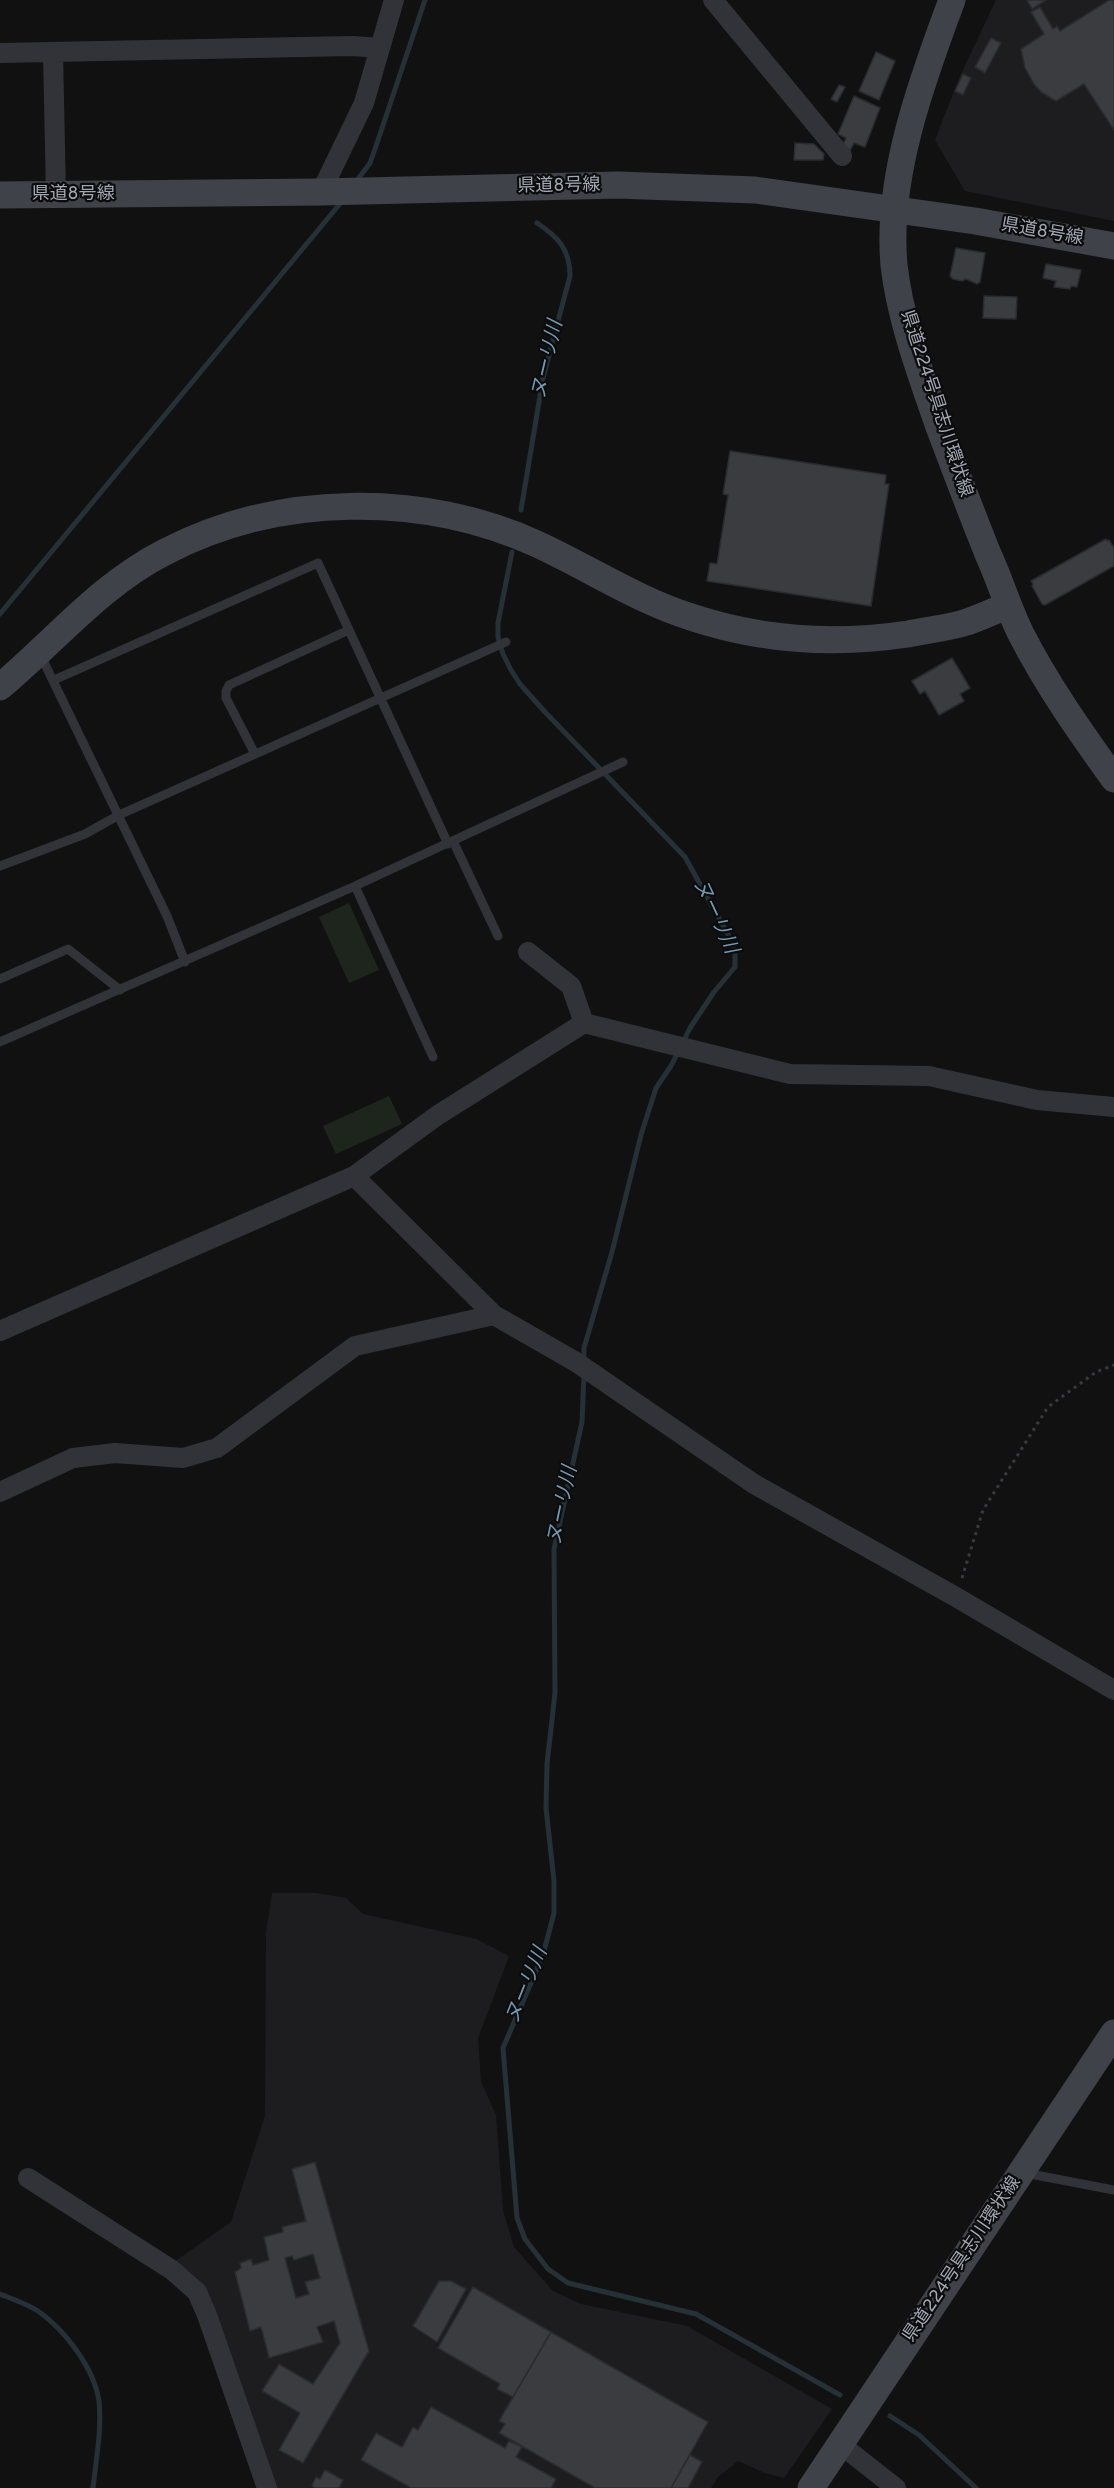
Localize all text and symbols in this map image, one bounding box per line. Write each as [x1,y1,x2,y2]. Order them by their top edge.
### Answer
street label: 県道8号線 [517,175,601,199]
street label: 県道8号線 [32,184,114,206]
street label: 県道8号線 [999,215,1085,251]
street label: 県道224号具志川環状線 [895,308,975,500]
water label: ヌーリ川 [528,318,570,402]
water label: ヌーリ川 [686,876,742,958]
water label: ヌーリ川 [544,1464,584,1548]
water label: ヌーリ川 [502,1944,554,2028]
street label: 県道224号具志川環状線 [900,2173,1026,2347]

